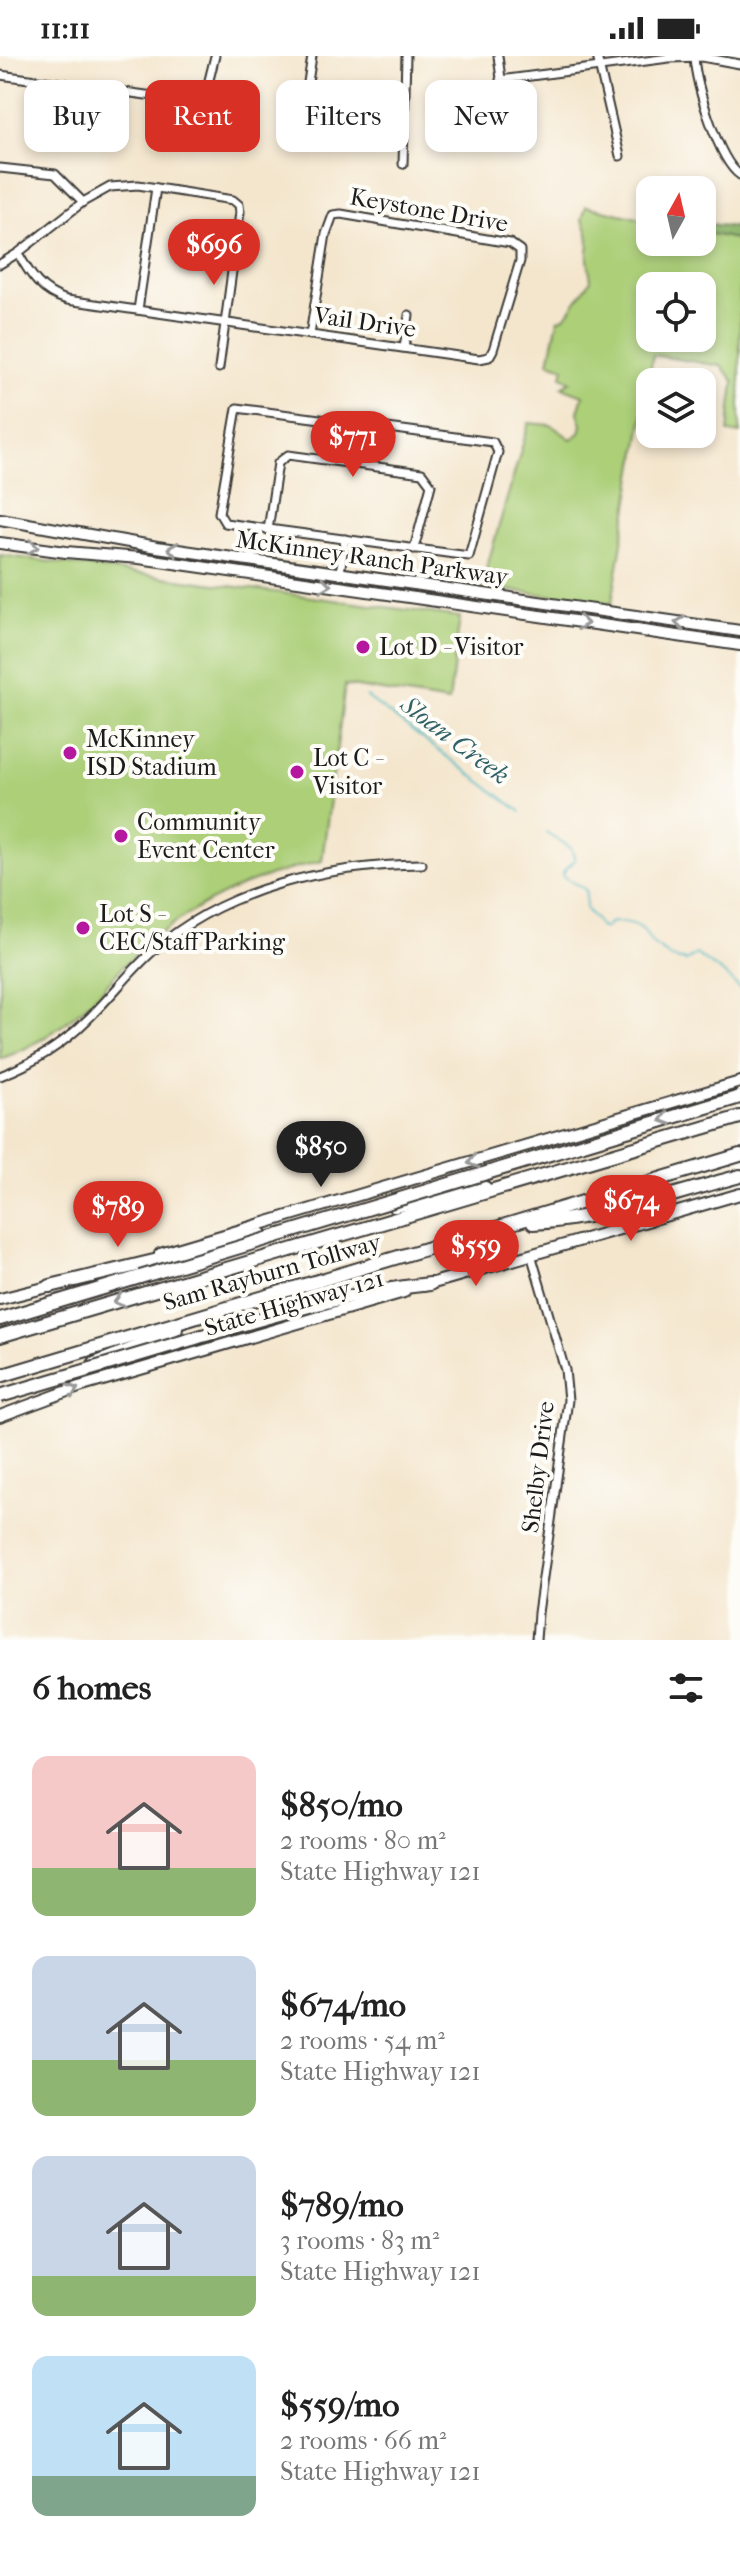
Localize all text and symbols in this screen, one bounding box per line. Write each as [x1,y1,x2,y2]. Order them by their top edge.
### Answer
text: 11:11 [40,11,90,46]
chip: Buy [24,80,129,152]
chip: Rent [145,80,260,152]
chip: Filters [276,80,409,152]
chip: New [425,80,537,152]
north arrow [636,176,716,256]
map controls [636,176,716,448]
street label: Keystone Drive [348,182,510,238]
pin: $696 [167,219,261,287]
text: $696 [186,229,242,260]
button: locate [636,272,716,352]
street label: Vail Drive [311,301,418,343]
button: layers [636,368,716,448]
pin: $771 [306,411,400,479]
text: $771 [329,421,377,452]
street label: McKinney Ranch Parkway [234,525,511,591]
one-way arrow [26,538,40,555]
one-way arrow [166,541,180,558]
one-way arrow [319,576,333,593]
one-way arrow [576,614,590,631]
one-way arrow [673,615,687,632]
place label: Lot D - Visitor [379,633,524,661]
marker: Lot D - Visitor [354,638,372,656]
water label: Sloan Creek [394,688,515,791]
place label: McKinney ISD Stadium [86,725,217,781]
marker: McKinney ISD Stadium [61,744,79,762]
place label: Lot C - Visitor [312,744,384,800]
marker: Lot C - Visitor [288,763,306,781]
place label: Community Event Center [137,808,275,864]
marker: Community Event Center [112,827,130,845]
place label: Lot S - CEC/Staff Parking [99,900,286,956]
marker: Lot S - CEC/Staff Parking [74,919,92,937]
one-way arrow [659,1110,673,1126]
pin: $850 [274,1121,368,1189]
text: $850 [295,1131,347,1162]
one-way arrow [467,1153,480,1169]
pin: $674 [584,1175,678,1243]
pin: $789 [71,1181,165,1249]
text: $674 [603,1185,659,1216]
text: $789 [91,1191,145,1222]
pin: $559 [429,1220,523,1288]
street label: Sam Rayburn Tollway [160,1227,385,1316]
text: $559 [451,1230,501,1261]
street label: State Highway 121 [201,1264,387,1342]
one-way arrow [113,1292,126,1308]
one-way arrow [66,1383,80,1399]
street label: Shelby Drive [516,1399,560,1534]
icon: filters [664,1666,708,1710]
text: 6 homes [32,1668,151,1708]
text: $850/mo [280,1785,403,1825]
icon: home [96,1788,192,1884]
text: 2 rooms · 80 m² [280,1825,446,1856]
text: State Highway 121 [280,1856,481,1887]
text: $674/mo [280,1985,406,2025]
icon: home [96,1988,192,2084]
text: 2 rooms · 54 m² [280,2025,445,2056]
text: State Highway 121 [280,2056,481,2087]
text: $789/mo [280,2185,404,2225]
icon: home [96,2188,192,2284]
text: 3 rooms · 83 m² [280,2225,439,2256]
text: State Highway 121 [280,2256,481,2287]
text: $559/mo [280,2385,399,2425]
icon: home [96,2388,192,2484]
text: 2 rooms · 66 m² [280,2425,446,2456]
text: State Highway 121 [280,2456,481,2487]

